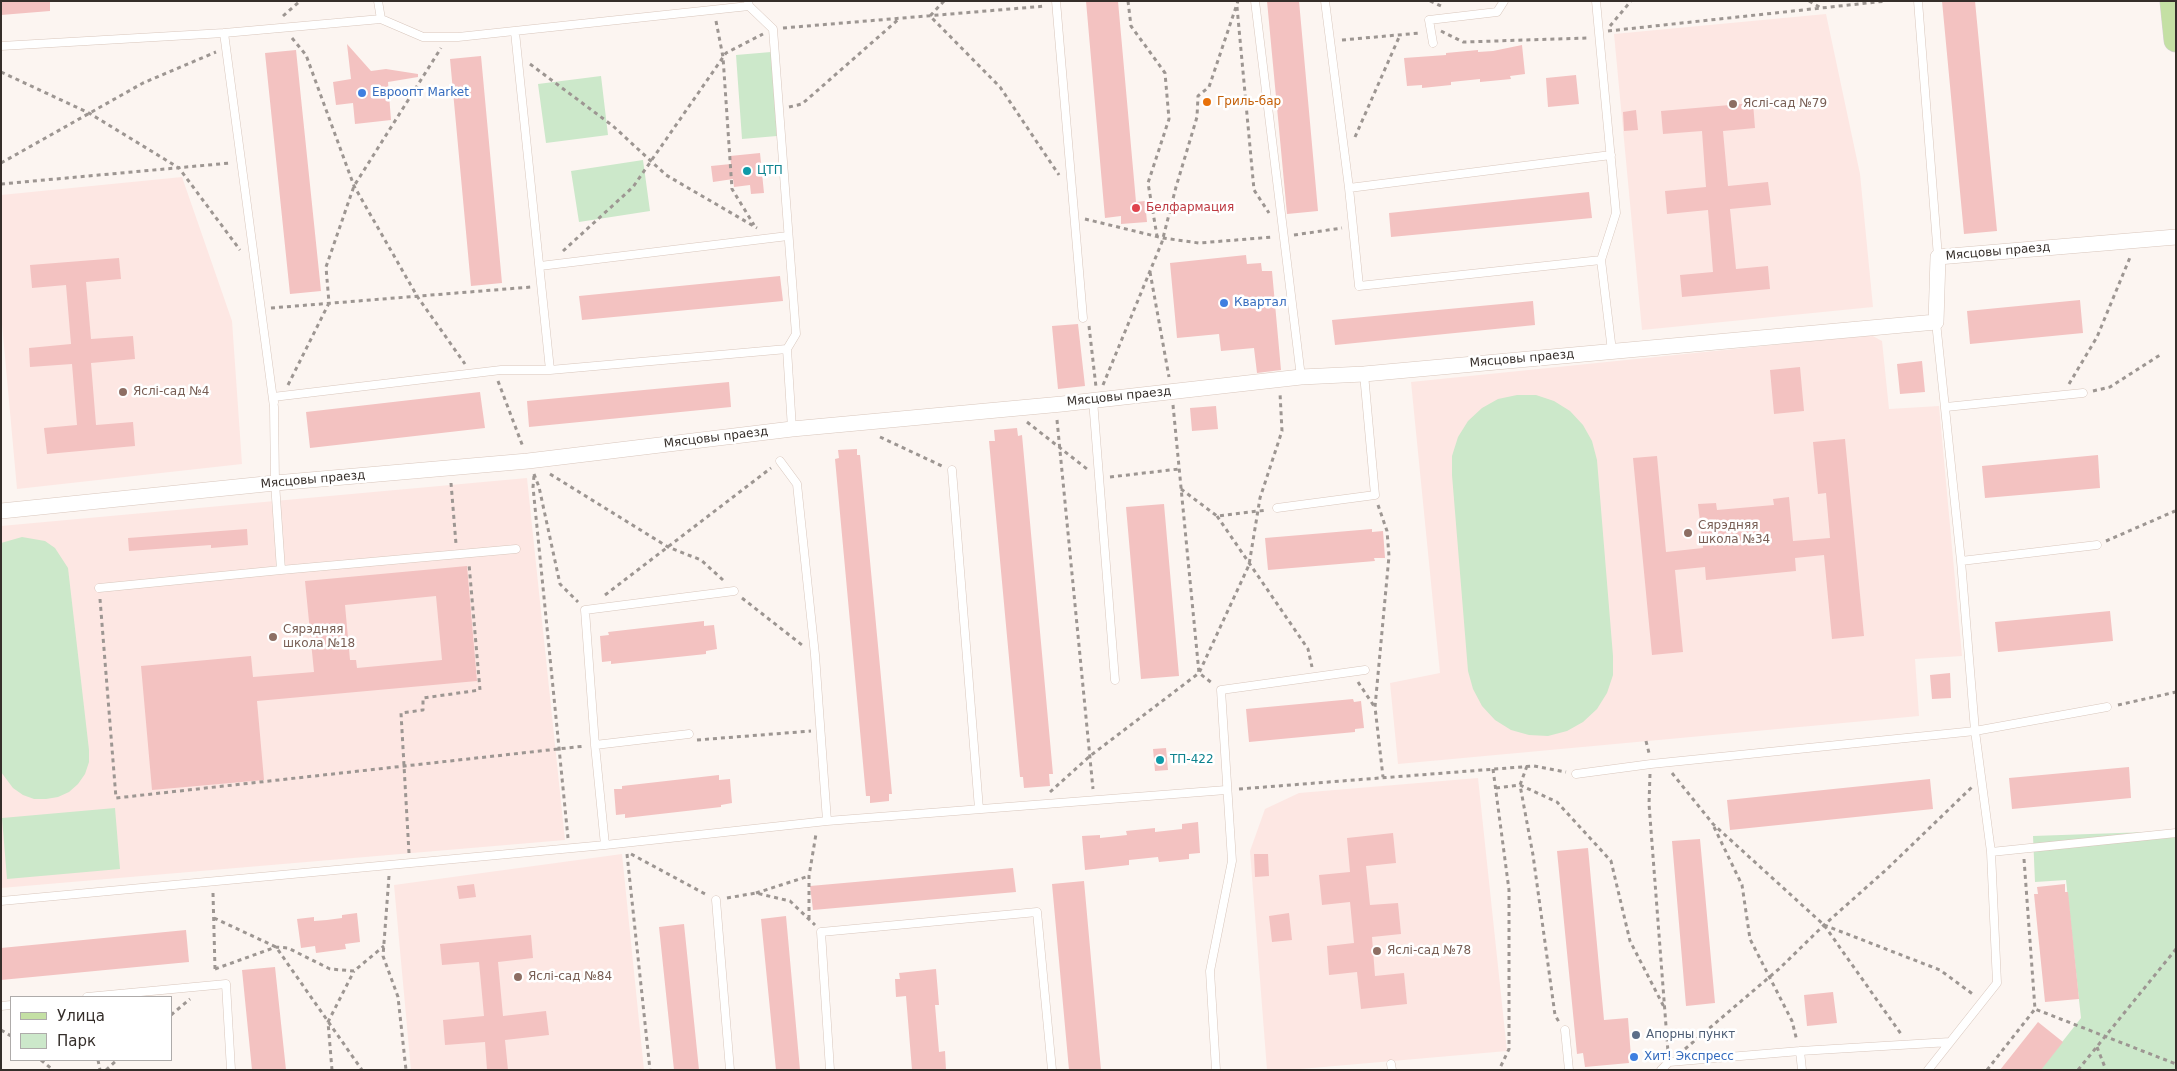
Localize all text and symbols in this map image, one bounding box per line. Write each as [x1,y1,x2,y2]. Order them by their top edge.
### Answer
place label: Евроопт Market [372,86,469,100]
marker: Евроопт Market [356,87,368,99]
place label: Гриль-бар [1217,95,1281,109]
marker: Гриль-бар [1201,96,1213,108]
place label: Яслі-сад №79 [1743,97,1827,111]
marker: Яслі-сад №79 [1727,98,1739,110]
place label: ЦТП [757,164,783,178]
marker: ЦТП [741,165,753,177]
place label: Белфармация [1146,201,1234,215]
marker: Белфармация [1130,202,1142,214]
street label: Мясцовы праезд [1945,240,2051,264]
place label: Квартал [1234,296,1287,310]
marker: Квартал [1218,297,1230,309]
street label: Мясцовы праезд [1469,347,1575,371]
street label: Мясцовы праезд [1066,384,1172,410]
place label: Яслі-сад №4 [133,385,209,399]
marker: Яслі-сад №4 [117,386,129,398]
street label: Мясцовы праезд [663,424,769,452]
street label: Мясцовы праезд [260,468,366,492]
place label: Сярэдняя школа №34 [1698,519,1770,547]
marker: Сярэдняя школа №34 [1682,527,1694,539]
place label: Сярэдняя школа №18 [283,623,355,651]
marker: Сярэдняя школа №18 [267,631,279,643]
place label: ТП-422 [1170,753,1214,767]
marker: ТП-422 [1154,754,1166,766]
place label: Яслі-сад №78 [1387,944,1471,958]
marker: Яслі-сад №78 [1371,945,1383,957]
place label: Яслі-сад №84 [528,970,612,984]
marker: Яслі-сад №84 [512,971,524,983]
legend [10,996,172,1061]
text: Улица [57,1007,105,1025]
place label: Апорны пункт [1646,1028,1735,1042]
marker: Апорны пункт [1630,1029,1642,1041]
text: Парк [57,1032,96,1050]
place label: Хит! Экспресс [1644,1050,1734,1064]
marker: Хит! Экспресс [1628,1051,1640,1063]

